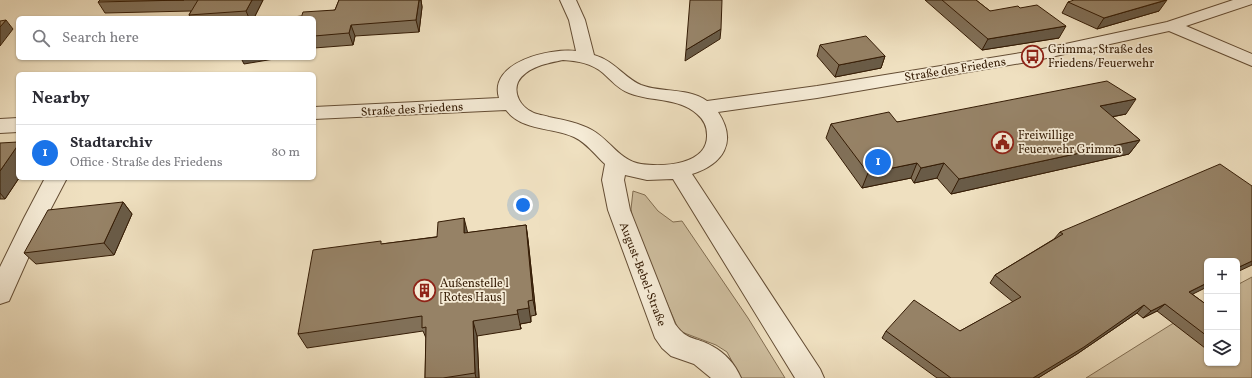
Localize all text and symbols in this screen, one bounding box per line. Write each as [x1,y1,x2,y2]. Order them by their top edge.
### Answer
search box [16,16,316,60]
icon: search [30,27,52,49]
text: Search here [62,28,139,49]
place label: Grimma, Straße des Friedens/Feuerwehr [1048,42,1154,72]
bus stop icon: Grimma, Straße des Friedens/Feuerwehr [1020,43,1046,69]
street label: Straße des Friedens [903,54,1007,86]
text: Nearby [32,87,90,110]
street label: Straße des Friedens [360,99,464,121]
place label: Freiwillige Feuerwehr Grimma [1018,128,1121,158]
public building icon: Freiwillige Feuerwehr Grimma [990,129,1016,155]
text: Stadtarchiv [70,133,153,154]
text: 1 [42,144,48,162]
text: 80 m [271,144,300,162]
pin: 1 [865,147,891,177]
text: Office · Straße des Friedens [70,154,223,172]
your location [513,195,533,215]
street label: August-Bebel-Straße [615,220,669,329]
map controls [1204,258,1240,366]
button: + [1204,258,1240,294]
place label: Außenstelle l [Rotes Haus] [440,276,509,306]
building icon: Außenstelle l [Rotes Haus] [412,277,438,303]
button: − [1204,294,1240,330]
button: layers [1204,330,1240,366]

